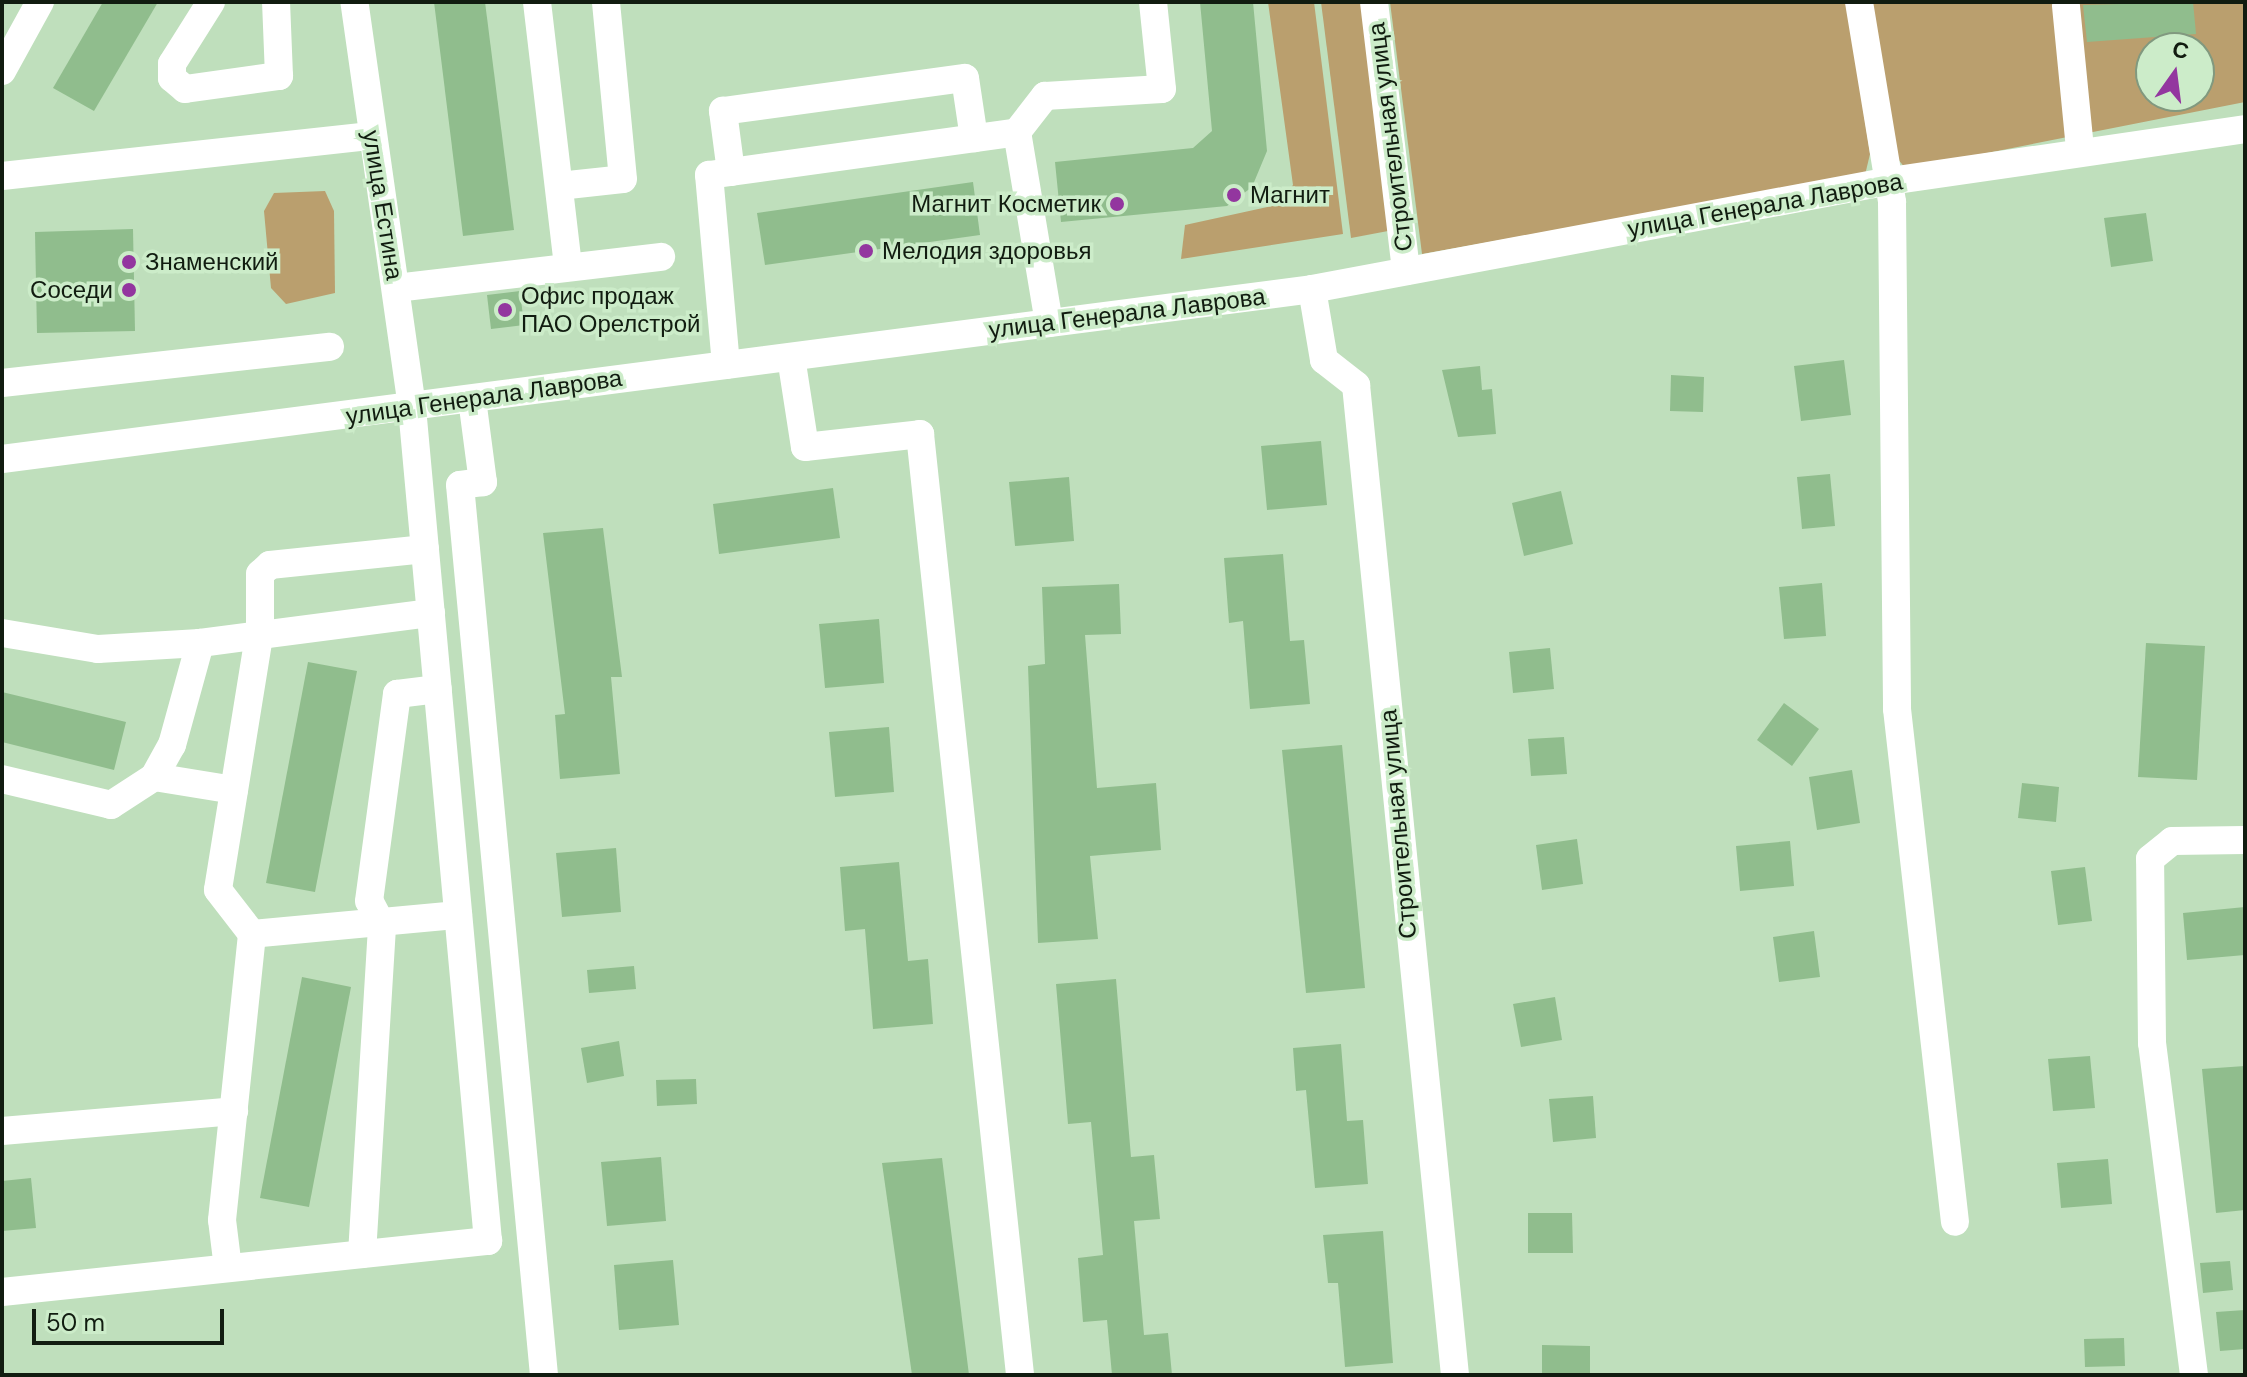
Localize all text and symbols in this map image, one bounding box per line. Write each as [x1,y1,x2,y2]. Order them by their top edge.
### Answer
street label: Строительная улица [1362,21,1418,253]
north arrow [2135,32,2215,112]
text: С [2169,34,2192,66]
street label: улица Естина [357,128,409,282]
street label: улица Генерала Лаврова [1625,167,1905,243]
place label: Магнит [1250,181,1330,209]
marker: Магнит [1225,186,1243,204]
place label: Магнит Косметик [911,190,1101,218]
marker: Магнит Косметик [1108,195,1126,213]
place label: Мелодия здоровья [882,237,1091,265]
marker: Мелодия здоровья [857,242,875,260]
place label: Знаменский [145,248,279,276]
marker: Знаменский [120,253,138,271]
place label: Соседи [30,276,113,304]
marker: Соседи [120,281,138,299]
place label: Офис продаж ПАО Орелстрой [521,282,700,338]
street label: улица Генерала Лаврова [987,282,1267,344]
marker: Офис продаж ПАО Орелстрой [496,301,514,319]
street label: улица Генерала Лаврова [344,363,624,431]
street label: Строительная улица [1374,708,1422,940]
scale bar [36,1293,228,1343]
text: 50 m [46,1307,105,1338]

